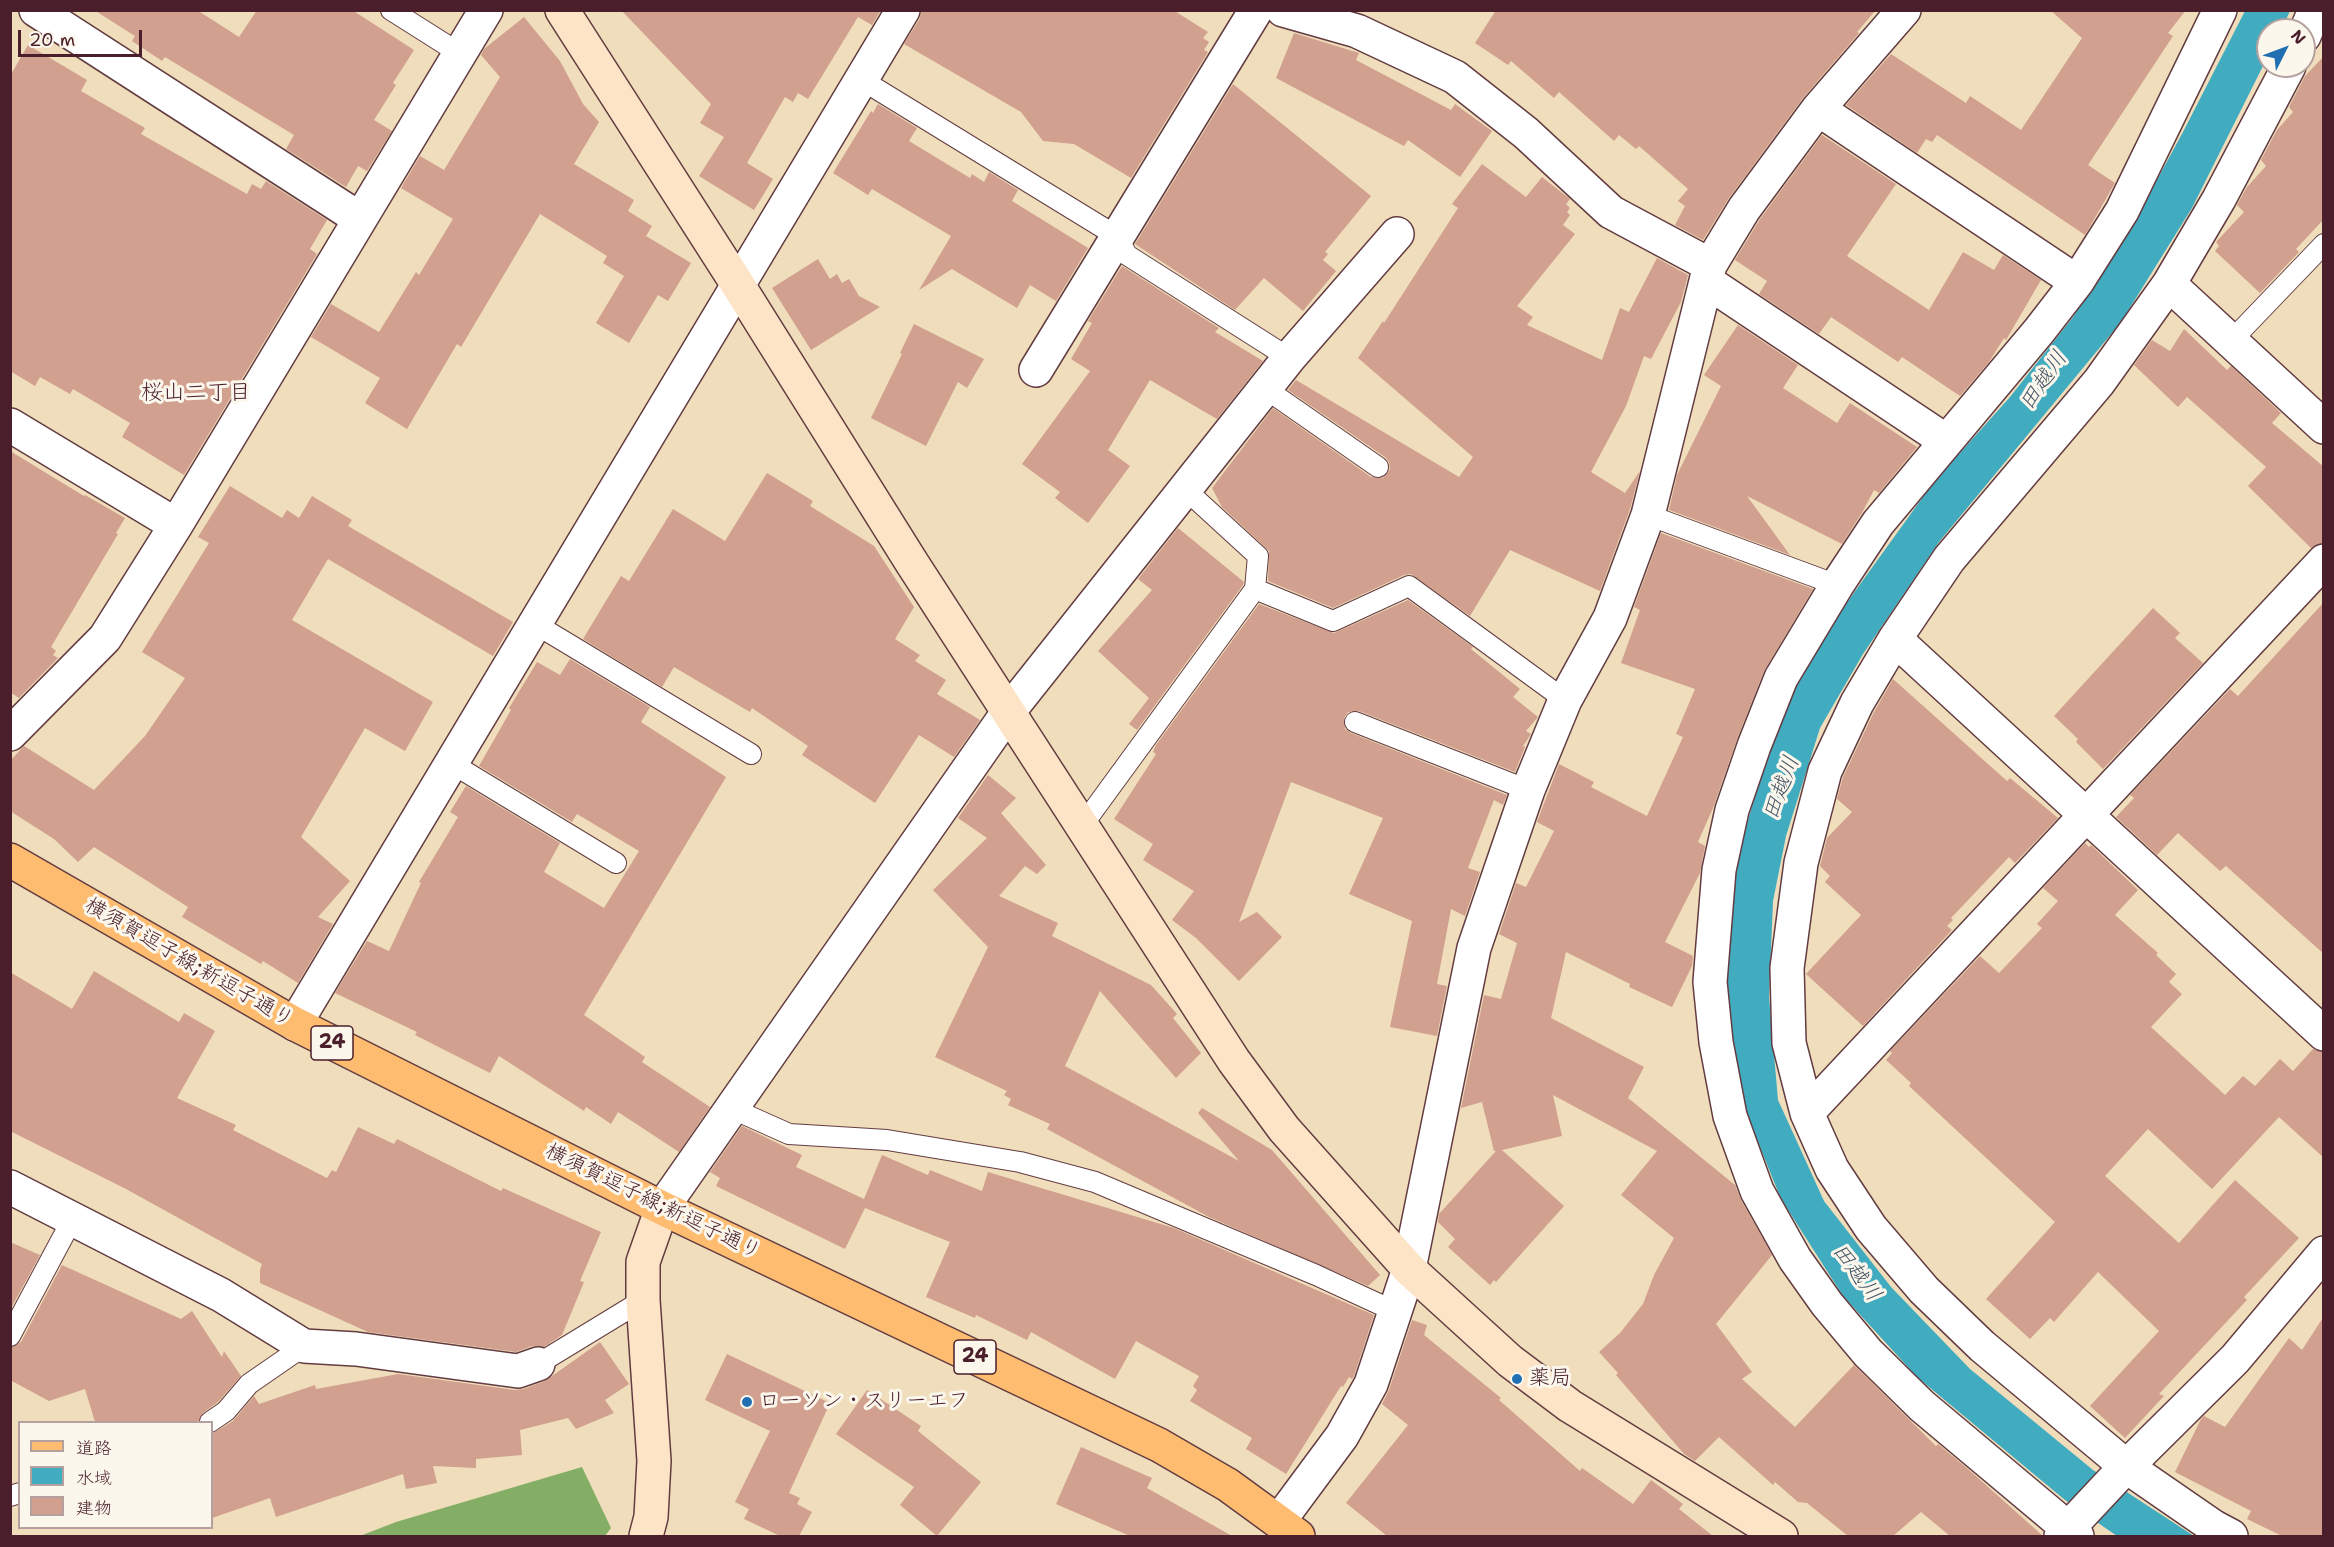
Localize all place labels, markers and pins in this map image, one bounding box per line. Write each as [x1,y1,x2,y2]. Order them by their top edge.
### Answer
place label: 薬局 [1529,1366,1571,1392]
marker: 薬局 [1510,1372,1524,1386]
place label: ローソン・スリーエフ [759,1389,969,1415]
marker: ローソン・スリーエフ [740,1395,754,1409]

